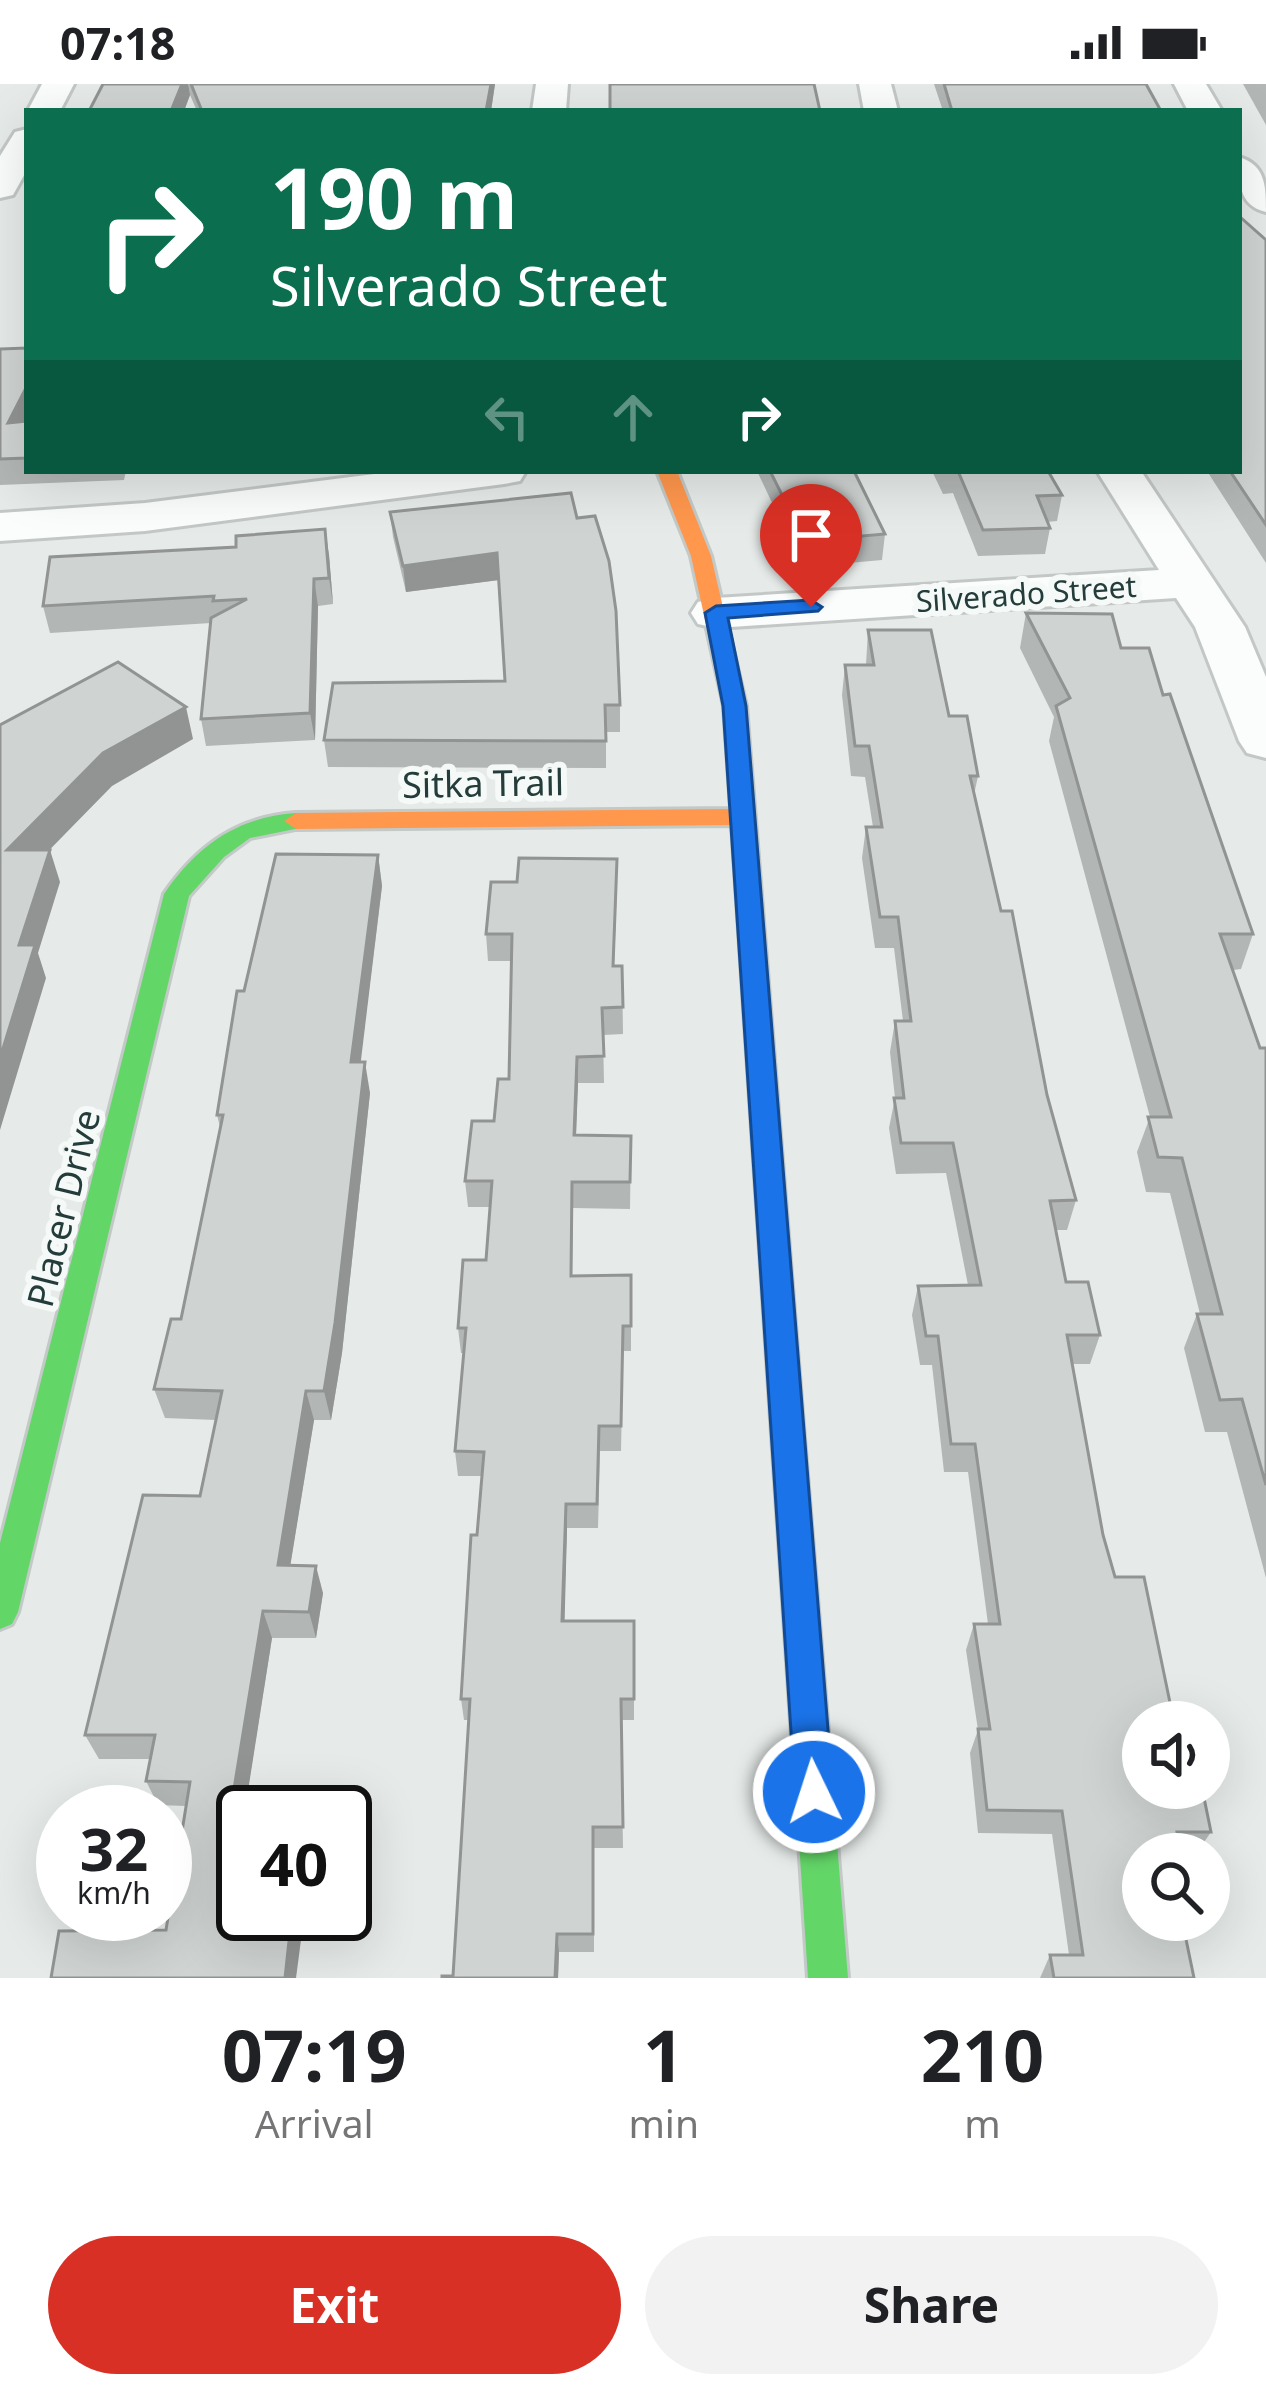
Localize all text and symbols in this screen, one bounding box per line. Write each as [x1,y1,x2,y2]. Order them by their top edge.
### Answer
text: 07:18 [60,12,176,73]
text: 190 m [270,139,518,254]
icon: right [72,156,228,312]
text: Silverado Street [270,248,668,322]
icon: left [474,384,540,450]
icon: ahead [600,384,666,450]
icon: right [726,384,792,450]
pin [760,484,862,607]
icon: arrive [778,502,844,568]
street label: Silverado Street [914,565,1138,621]
street label: Sitka Trail [402,757,564,809]
street label: Placer Drive [15,1104,111,1312]
map controls [1122,1701,1230,1941]
button: sound [1122,1701,1230,1809]
position arrow [751,1729,877,1855]
speed limit sign: 40 [216,1785,372,1941]
text: 32 [80,1807,148,1889]
button: search [1122,1833,1230,1941]
text: km/h [77,1872,151,1913]
text: 07:19 [222,2005,407,2103]
text: 1 [643,2005,684,2103]
text: 210 [921,2005,1044,2103]
text: Arrival [255,2096,374,2149]
text: min [628,2096,699,2149]
text: m [964,2096,1001,2149]
button: Exit [48,2236,621,2374]
button: Share [645,2236,1218,2374]

